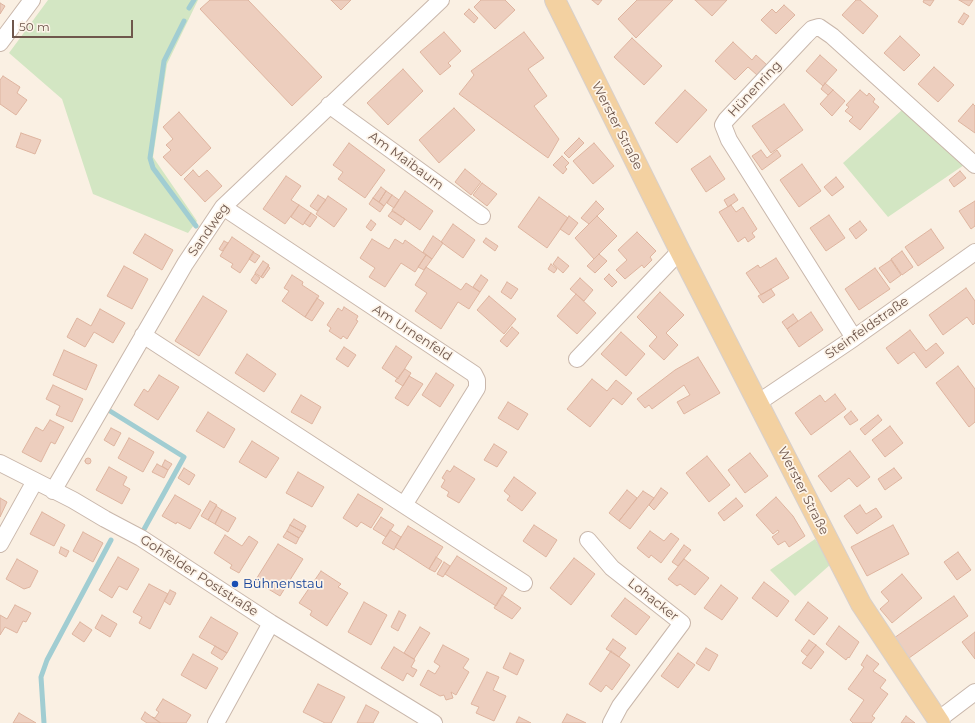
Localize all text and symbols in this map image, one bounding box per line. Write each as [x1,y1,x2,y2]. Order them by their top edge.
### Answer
scale bar [14,12,135,38]
text: 50 m [19,19,50,34]
street label: Hünenring [725,58,785,120]
street label: Werster Straße [588,79,646,173]
street label: Am Maibaum [365,129,447,193]
street label: Sandweg [185,200,233,260]
street label: Steinfeldstraße [822,293,912,363]
street label: Am Urnenfeld [369,301,455,365]
street label: Werster Straße [774,444,832,538]
street label: Gohfelder Poststraße [137,532,261,620]
street label: Lohacker [625,575,681,625]
place label: Bühnenstau [243,576,324,592]
marker: Bühnenstau [230,579,240,589]

